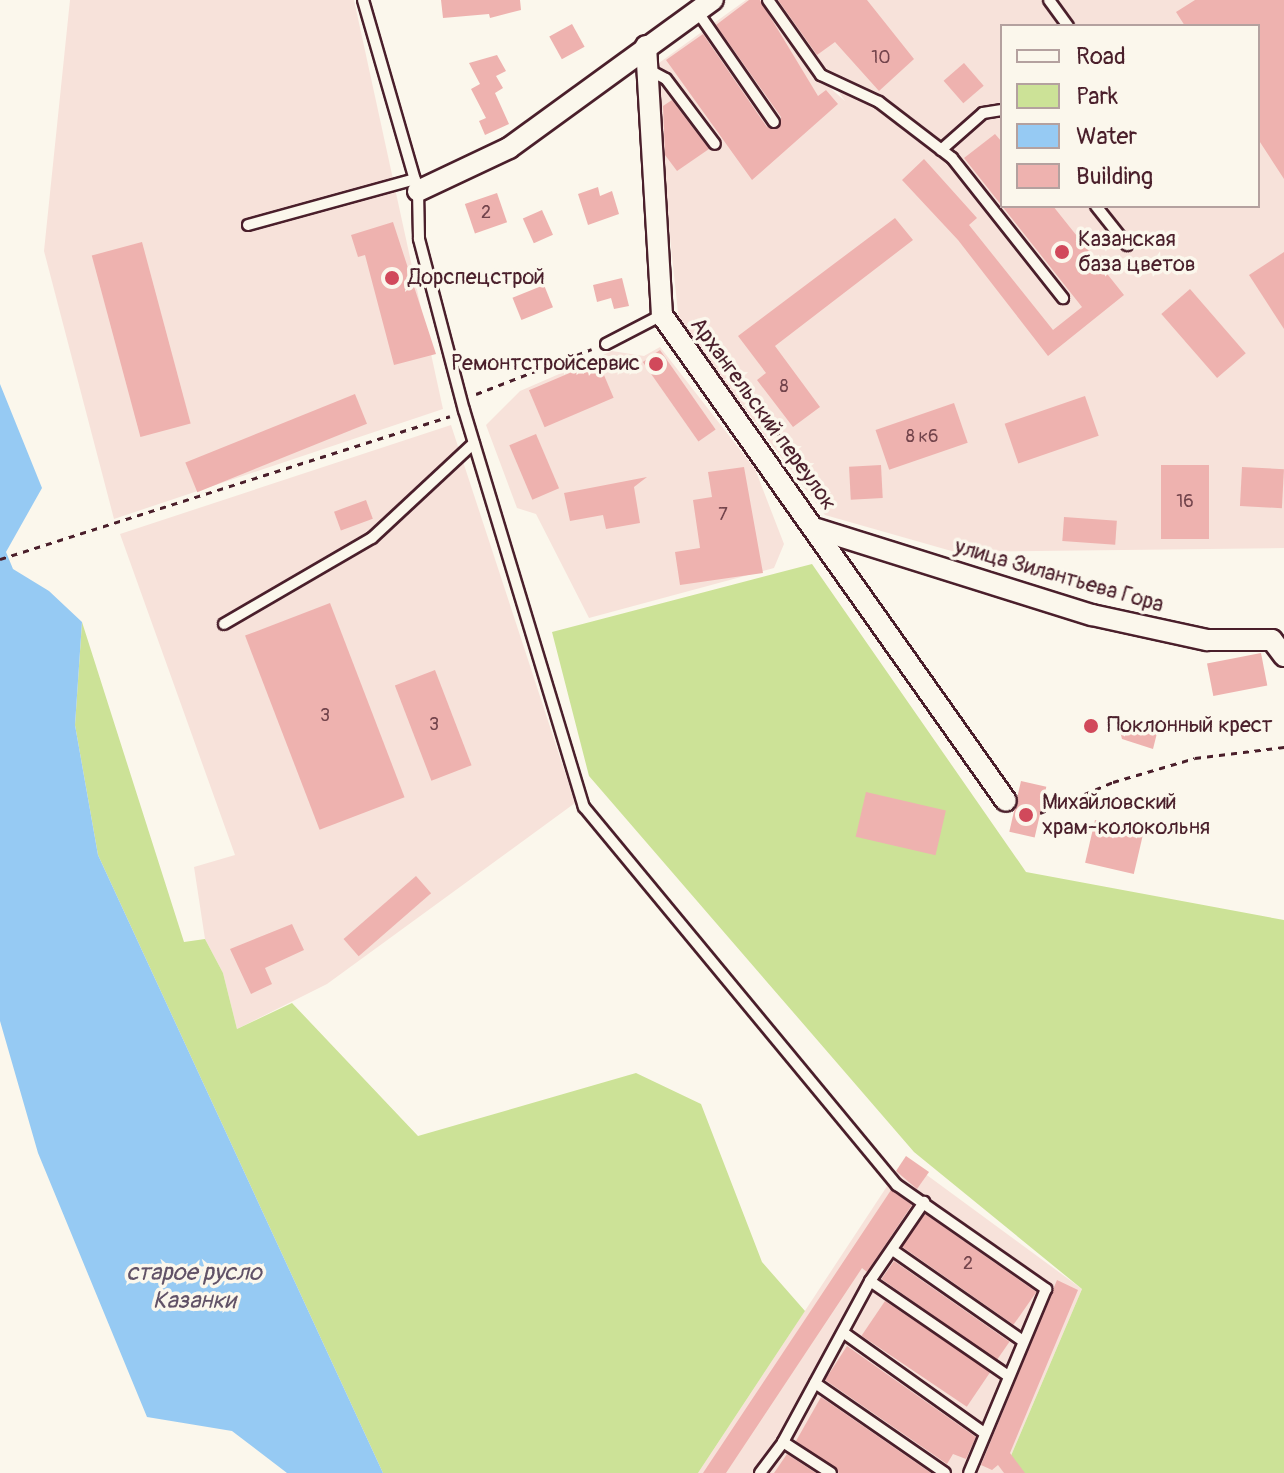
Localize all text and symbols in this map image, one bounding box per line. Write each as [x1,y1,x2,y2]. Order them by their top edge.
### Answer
legend [1000,24,1260,208]
text: Road [1076,42,1126,71]
house number: 10 [871,47,891,69]
text: Park [1076,82,1118,111]
text: Water [1076,122,1137,151]
text: Building [1076,162,1153,191]
house number: 2 [481,202,491,224]
place label: Казанская база цветов [1078,226,1196,278]
marker: Казанская база цветов [1053,243,1071,261]
place label: Дорспецстрой [408,265,545,291]
marker: Дорспецстрой [383,269,401,287]
street label: Архангельский переулок [684,312,842,516]
place label: Ремонтстройсервис [451,351,640,377]
marker: Ремонтстройсервис [647,355,665,373]
house number: 8 [779,376,789,398]
house number: 8 к6 [906,426,938,448]
house number: 16 [1176,491,1194,513]
house number: 7 [718,504,728,526]
street label: улица Зилантьева Гора [951,534,1167,618]
house number: 3 [320,705,330,727]
place label: Поклонный крест [1107,713,1273,739]
house number: 3 [429,714,439,736]
marker: Поклонный крест [1082,717,1100,735]
place label: Михайловский храм-колокольня [1042,789,1210,840]
marker: Михайловский храм-колокольня [1017,806,1035,824]
house number: 2 [963,1253,973,1275]
water label: старое русло Казанки [126,1259,262,1315]

